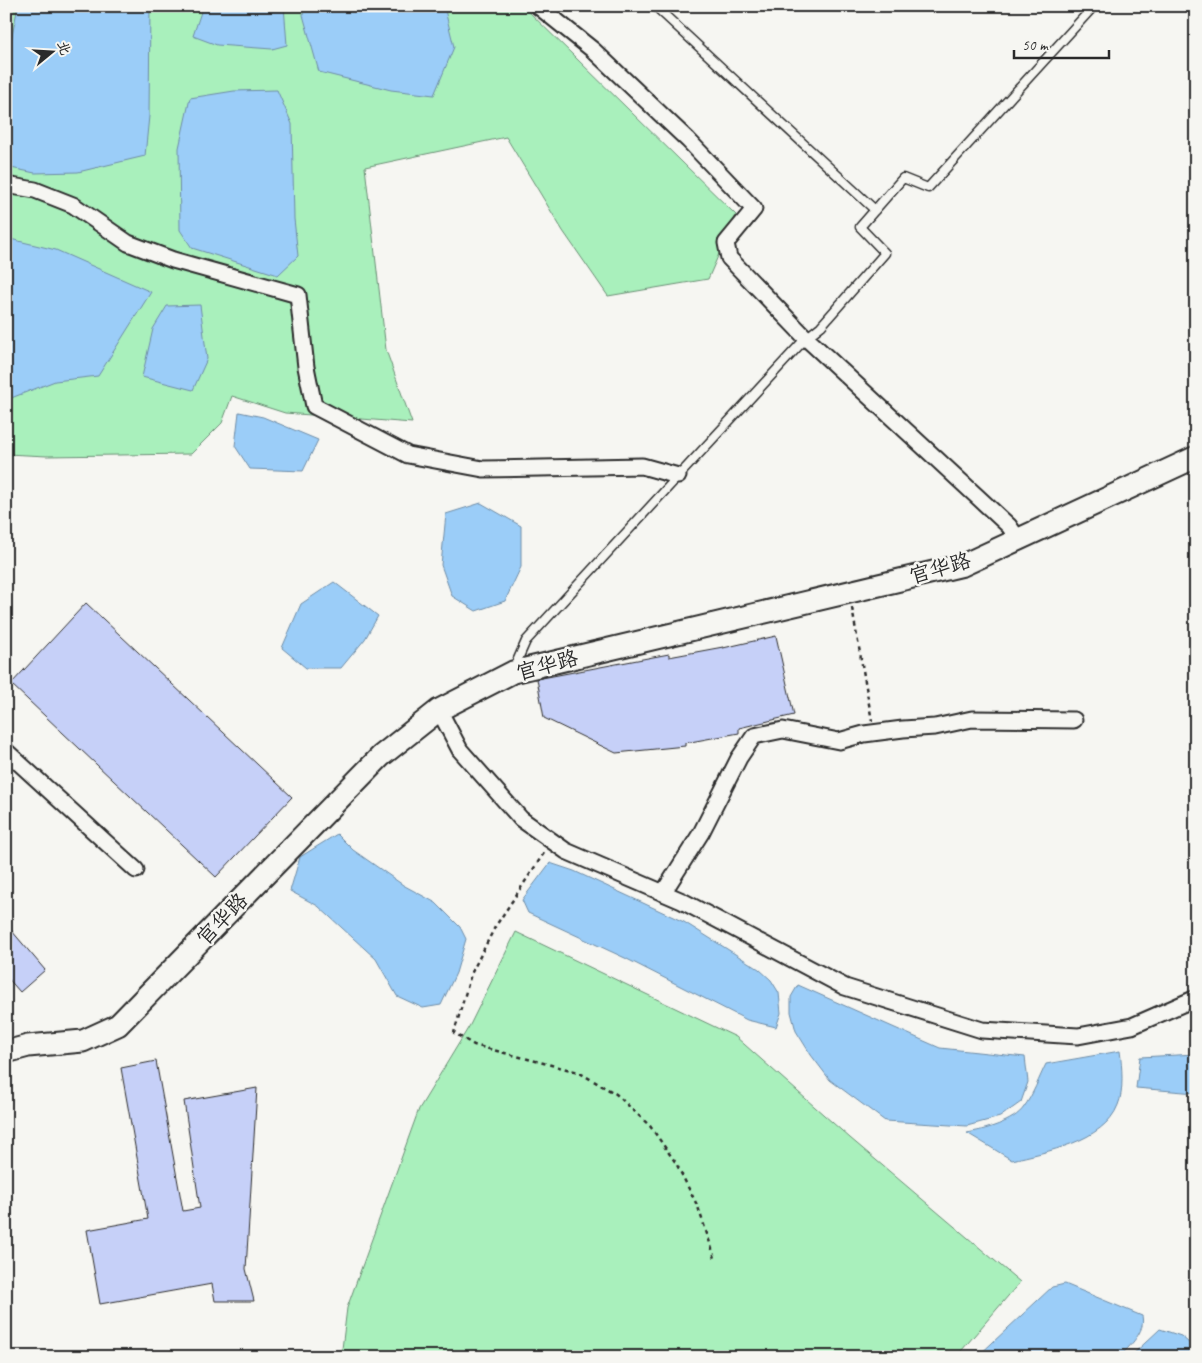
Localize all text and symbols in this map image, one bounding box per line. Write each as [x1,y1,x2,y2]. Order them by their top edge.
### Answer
north arrow [28,28,78,78]
scale bar [1014,28,1110,60]
text: 50 m [1022,36,1049,55]
text: 北 [54,39,74,57]
street label: 官华路 [906,547,974,589]
street label: 官华路 [513,644,581,686]
street label: 官华路 [191,887,253,951]

